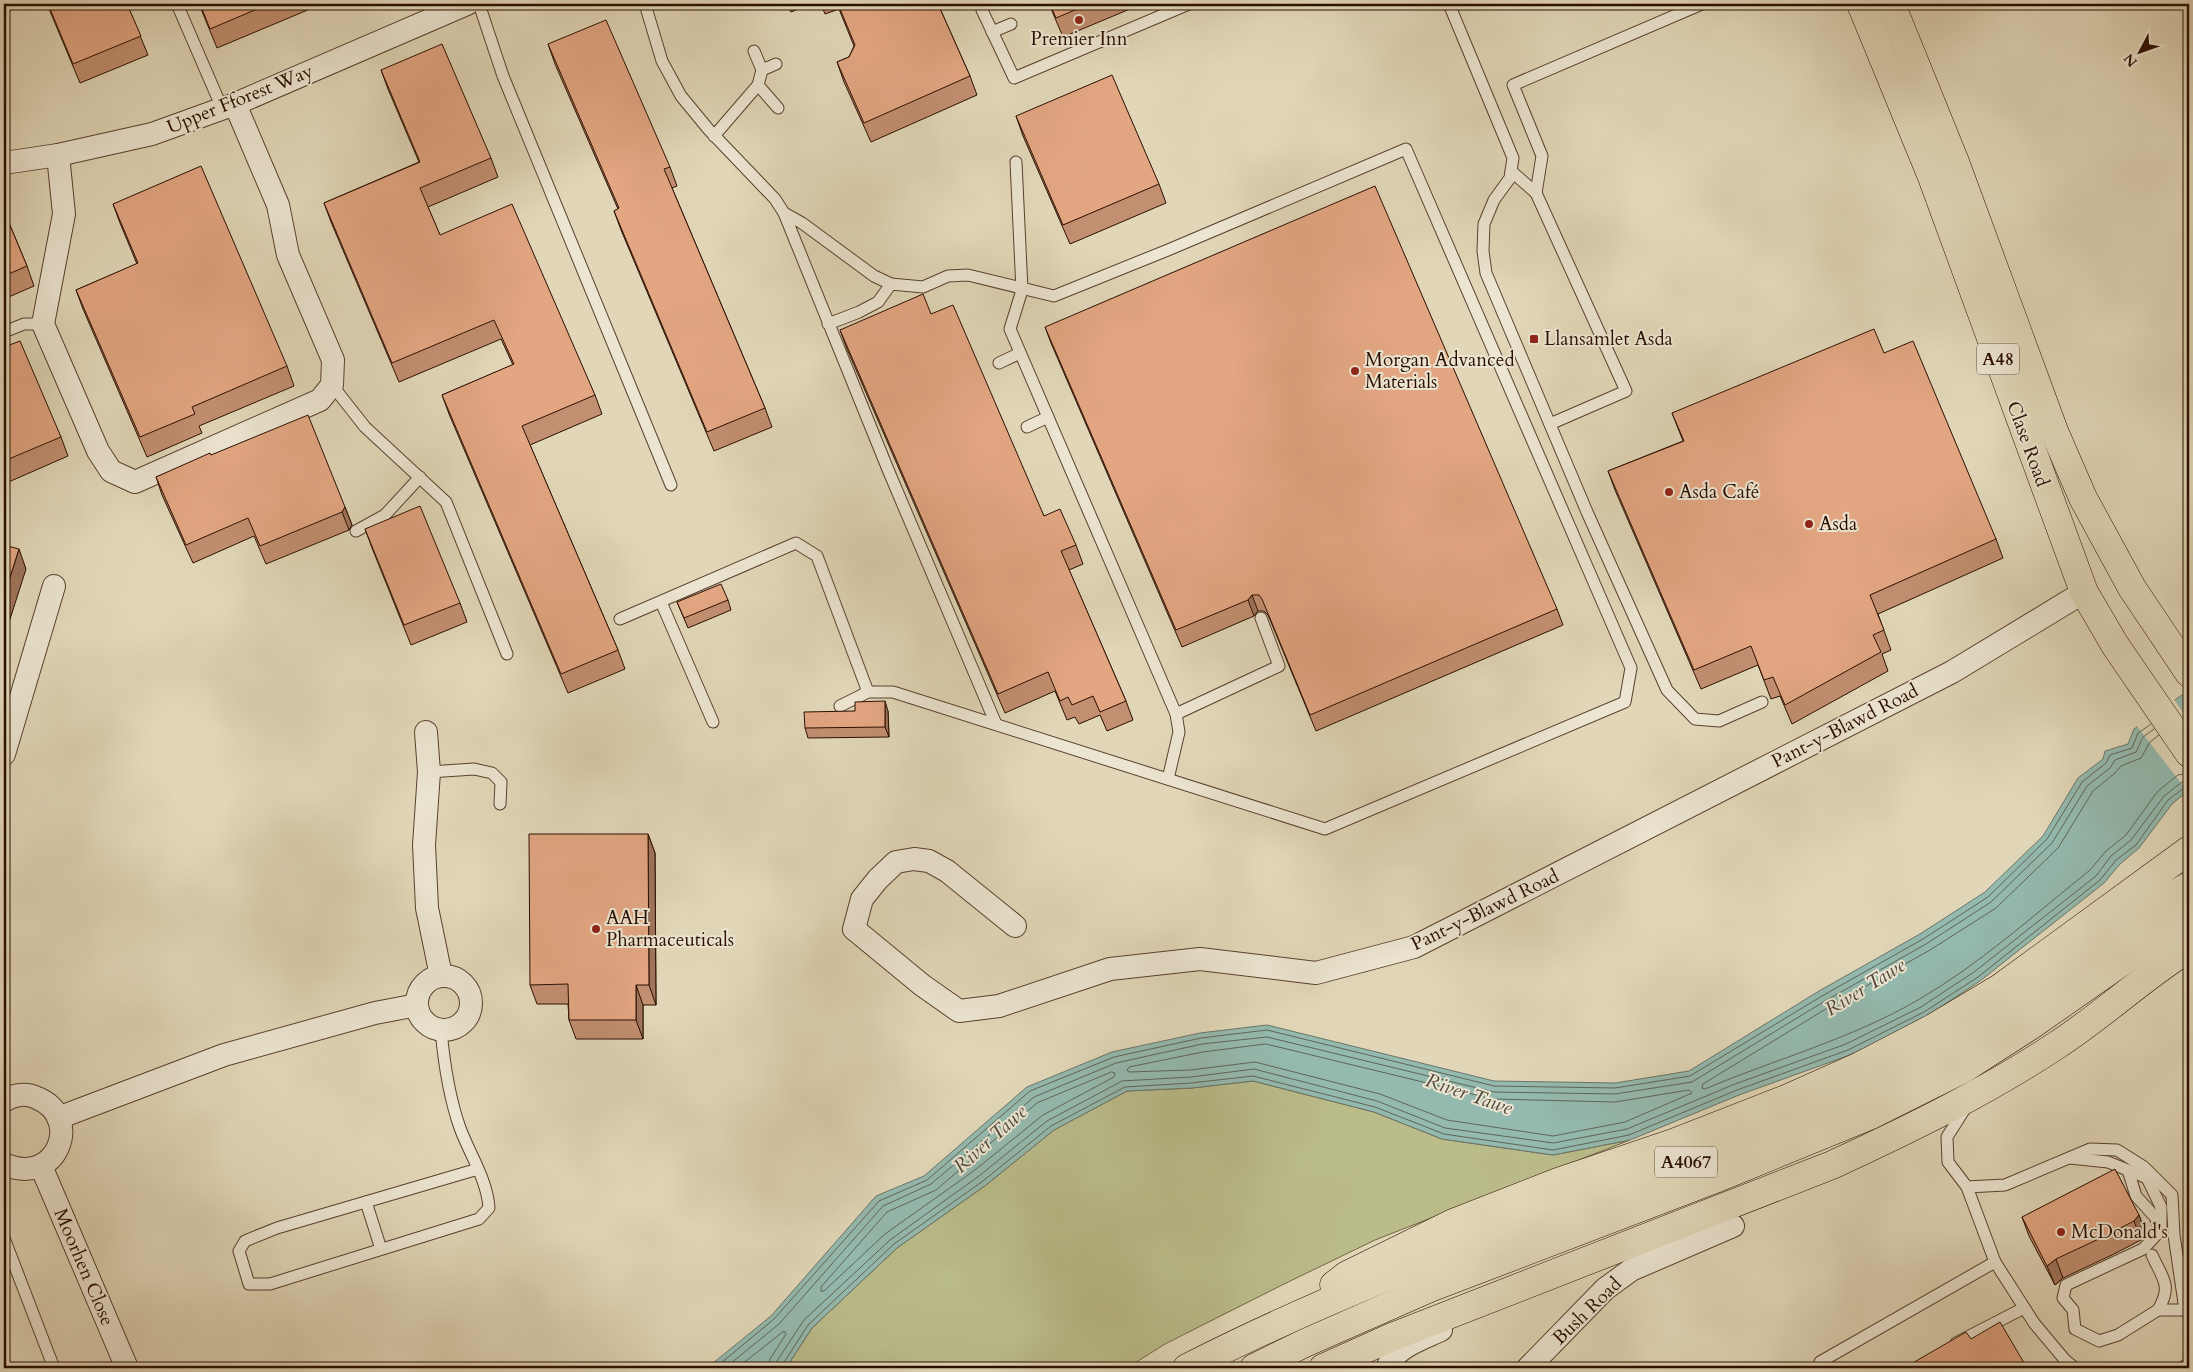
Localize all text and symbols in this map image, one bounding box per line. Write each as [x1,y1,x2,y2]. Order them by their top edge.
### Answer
marker: Premier Inn [1073,14,1085,26]
place label: Premier Inn [1031,26,1128,52]
north arrow [2116,28,2166,78]
text: N [2119,49,2142,71]
street label: Upper Fforest Way [163,58,317,140]
place label: Llansamlet Asda [1544,326,1673,352]
marker: Llansamlet Asda [1528,333,1540,345]
road number: A48 [1977,344,2019,374]
place label: Morgan Advanced Materials [1365,347,1515,395]
marker: Morgan Advanced Materials [1349,365,1361,377]
street label: Clase Road [2000,398,2056,490]
place label: Asda Café [1679,479,1759,505]
marker: Asda Café [1663,486,1675,498]
place label: Asda [1819,511,1857,537]
marker: Asda [1803,518,1815,530]
street label: Pant-y-Blawd Road [1767,678,1923,774]
street label: Pant-y-Blawd Road [1407,863,1563,957]
place label: AAH Pharmaceuticals [606,905,734,953]
marker: AAH Pharmaceuticals [590,923,602,935]
water label: River Tawe [1820,951,1911,1022]
water label: River Tawe [1422,1067,1516,1122]
water label: River Tawe [947,1099,1033,1179]
road number: A4067 [1655,1146,1717,1178]
street label: Moorhen Close [48,1204,120,1330]
place label: McDonald's [2071,1219,2168,1245]
marker: McDonald's [2055,1226,2067,1238]
street label: Bush Road [1547,1271,1627,1351]

